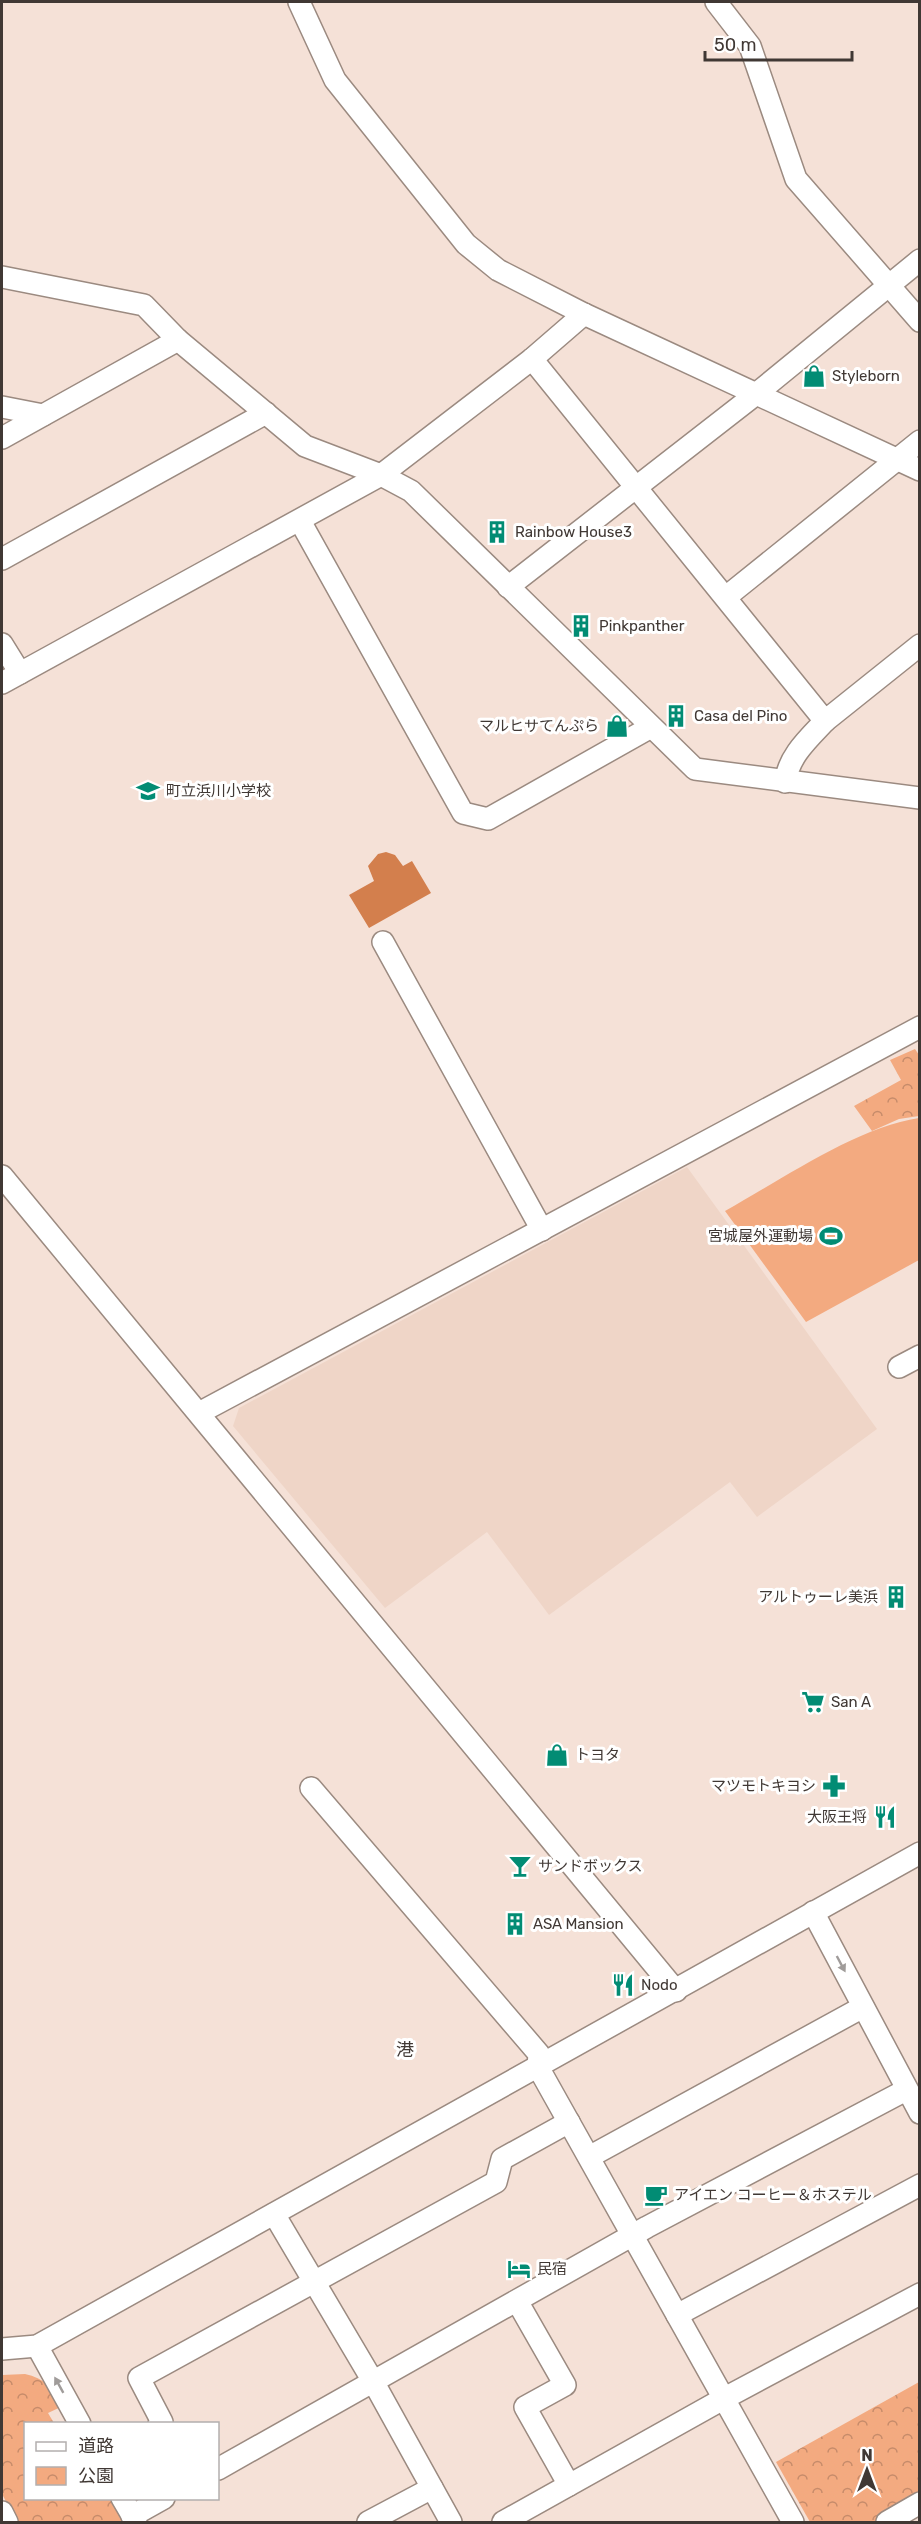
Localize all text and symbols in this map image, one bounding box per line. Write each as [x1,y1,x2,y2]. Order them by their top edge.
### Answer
scale bar [705,24,852,62]
text: 50 m [714,34,757,56]
shop icon: Styleborn [801,363,827,389]
place label: Styleborn [832,367,900,385]
building icon: Rainbow House3 [484,519,510,545]
place label: Rainbow House3 [515,523,632,541]
building icon: Pinkpanther [568,613,594,639]
place label: Pinkpanther [599,617,685,635]
building icon: Casa del Pino [663,703,689,729]
place label: Casa del Pino [694,707,787,725]
shop icon: マルヒサてんぷら [604,713,630,739]
place label: マルヒサてんぷら [479,717,599,735]
school or university icon: 町立浜川小学校 [135,778,161,804]
place label: 町立浜川小学校 [166,782,271,800]
sports icon: 宮城屋外運動場 [818,1223,844,1249]
place label: 宮城屋外運動場 [708,1227,813,1245]
building icon: アルトゥーレ美浜 [883,1584,909,1610]
place label: アルトゥーレ美浜 [758,1588,878,1606]
supermarket icon: San A [800,1689,826,1715]
place label: San A [831,1693,871,1711]
shop icon: トヨタ [544,1742,570,1768]
place label: トヨタ [575,1746,620,1764]
pharmacy icon: マツモトキヨシ [821,1773,847,1799]
place label: マツモトキヨシ [711,1777,816,1795]
restaurant icon: 大阪王将 [872,1804,898,1830]
place label: 大阪王将 [807,1808,867,1826]
bar icon: サンドボックス [507,1853,533,1879]
place label: サンドボックス [538,1857,643,1875]
building icon: ASA Mansion [502,1911,528,1937]
place label: ASA Mansion [533,1915,624,1933]
one-way arrow [836,1955,845,1972]
restaurant icon: Nodo [610,1972,636,1998]
place label: Nodo [641,1976,678,1994]
district label: 港 [396,2039,414,2061]
cafe icon: アイエン コーヒー＆ホステル [643,2182,669,2208]
place label: アイエン コーヒー＆ホステル [674,2186,872,2204]
hotel icon: 民宿 [506,2256,532,2282]
place label: 民宿 [537,2260,567,2278]
one-way arrow [54,2376,64,2393]
legend [24,2422,219,2500]
text: 道路 [78,2435,114,2457]
north arrow [837,2440,897,2500]
text: N [861,2446,873,2465]
text: 公園 [78,2465,114,2487]

